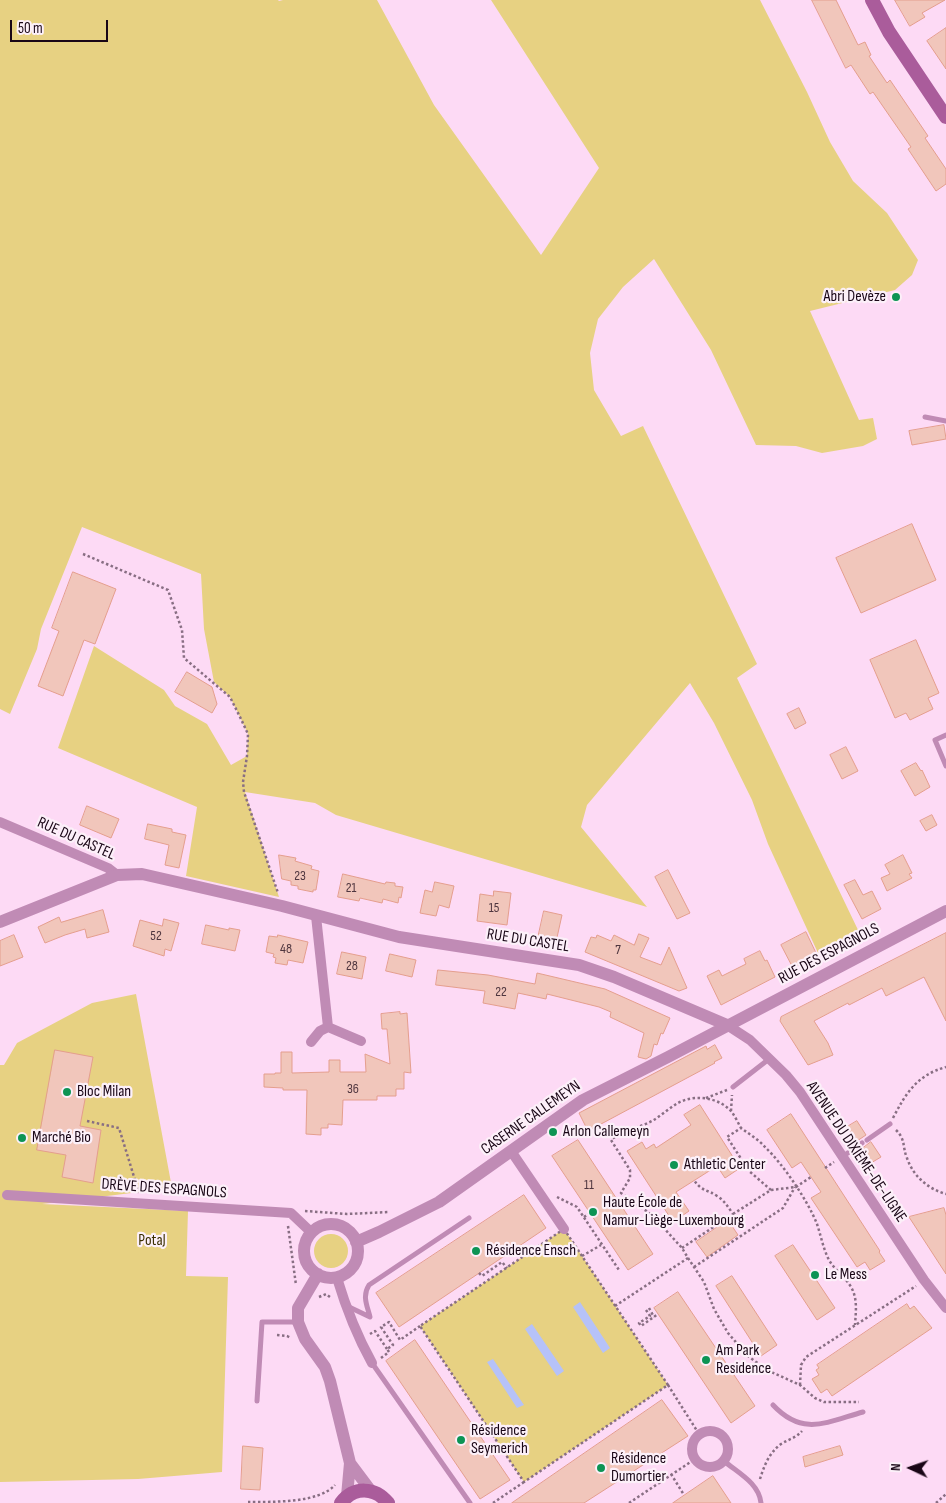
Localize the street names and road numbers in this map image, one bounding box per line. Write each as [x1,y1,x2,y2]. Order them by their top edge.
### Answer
street label: RUE DU CASTEL [34,813,118,865]
street label: RUE DES ESPAGNOLS [775,919,883,989]
street label: RUE DU CASTEL [485,925,571,957]
street label: CASERNE CALLEMEYN [478,1077,584,1159]
street label: AVENUE DU DIXIÈME-DE-LIGNE [802,1078,910,1226]
street label: DRÈVE DES ESPAGNOLS [101,1175,227,1203]

